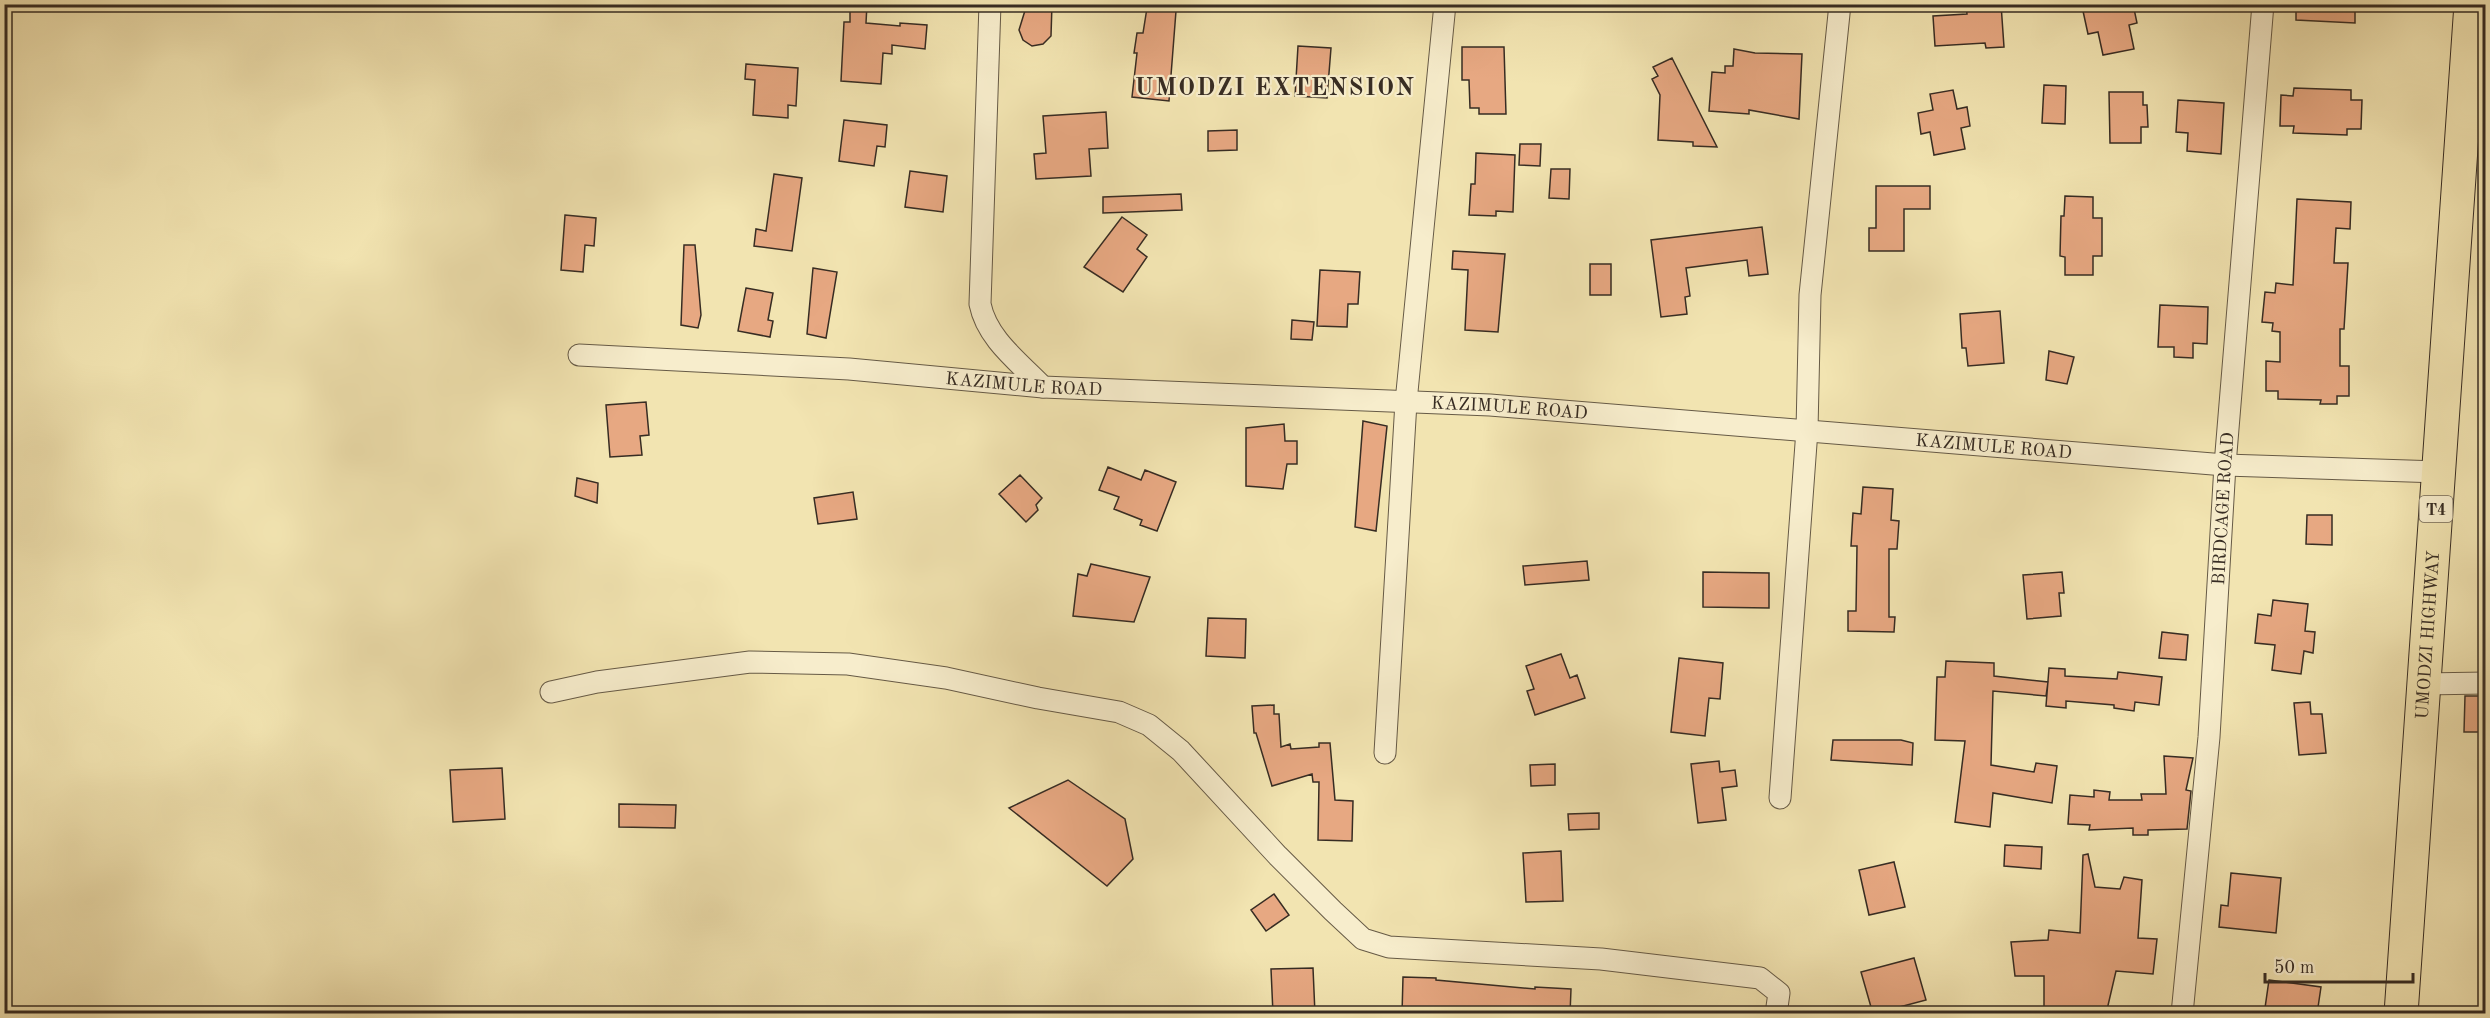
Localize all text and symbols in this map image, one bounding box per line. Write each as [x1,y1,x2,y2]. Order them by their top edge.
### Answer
district label: UMODZI EXTENSION [1135,77,1415,101]
street label: KAZIMULE ROAD [945,370,1103,399]
street label: KAZIMULE ROAD [1431,395,1588,423]
street label: KAZIMULE ROAD [1915,432,2073,462]
street label: BIRDCAGE ROAD [2210,432,2238,586]
road number: T4 [2420,496,2452,522]
street label: UMODZI HIGHWAY [2413,550,2443,720]
scale bar [2265,946,2414,984]
text: 50 m [2274,959,2314,977]

